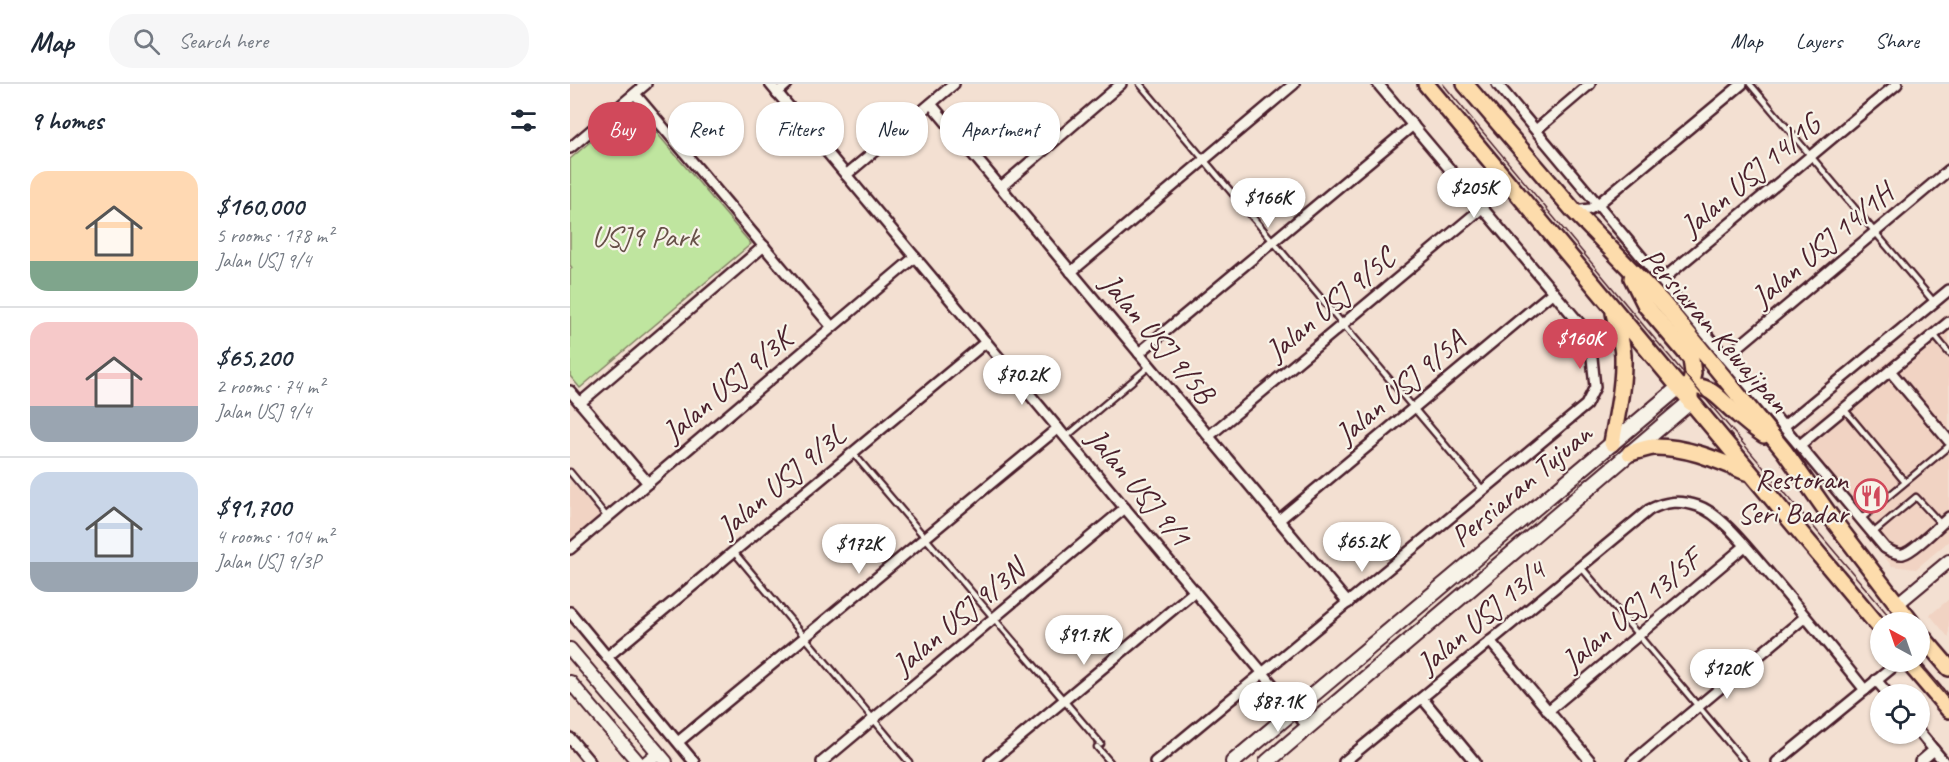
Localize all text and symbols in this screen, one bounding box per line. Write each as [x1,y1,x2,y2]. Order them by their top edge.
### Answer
search box [109,14,529,68]
text: Map [30,24,73,59]
icon: search [130,25,163,58]
text: Search here [178,27,268,55]
text: Map [1730,28,1763,54]
text: Layers [1796,28,1842,54]
text: Share [1875,28,1919,54]
chip: Buy [588,102,656,156]
chip: Rent [668,102,744,156]
chip: Filters [756,102,844,156]
chip: New [856,102,928,156]
chip: Apartment [940,102,1060,156]
street label: Jalan USJ 14/1G [1671,103,1830,246]
text: 9 homes [30,104,103,137]
icon: filters [507,104,540,137]
pin: $205K [1432,168,1516,219]
street label: Jalan USJ 14/1H [1742,171,1904,317]
text: $205K [1451,175,1497,200]
pin: $166K [1226,178,1310,229]
text: $166K [1245,185,1292,210]
text: $160,000 [216,190,304,223]
icon: home [78,195,150,267]
park label: USJ9 Park [591,217,701,255]
text: 5 rooms · 178 m² [216,223,333,248]
street label: Jalan USJ 9/5C [1256,237,1405,370]
street label: Persiaran Kewajipan [1634,239,1799,421]
text: Jalan USJ 9/4 [216,248,311,273]
street label: Jalan USJ 9/5B [1091,264,1225,413]
street label: Jalan USJ 9/3K [653,316,804,452]
pin: $160K [1538,319,1622,370]
street label: Jalan USJ 9/5A [1326,320,1474,454]
text: $160K [1557,326,1603,351]
text: $65,200 [216,341,291,374]
icon: home [78,346,150,418]
pin: $70.2K [973,355,1071,406]
text: $70.2K [997,362,1047,387]
text: 2 rooms · 74 m² [216,374,324,399]
text: Jalan USJ 9/4 [216,399,311,424]
street label: Persiaran Tujuan [1442,414,1601,555]
street label: Jalan USJ 9/3L [708,416,854,547]
street label: Jalan USJ 9/1 [1077,419,1200,555]
place label: Restoran Seri Badar [1737,460,1850,532]
restaurant icon: Restoran Seri Badar [1853,478,1889,514]
text: $91,700 [216,491,291,524]
icon: home [78,496,150,568]
pin: $65.2K [1313,522,1411,573]
text: 4 rooms · 104 m² [216,524,333,549]
pin: $172K [817,524,901,575]
text: $65.2K [1337,529,1387,554]
text: $172K [836,531,882,556]
street label: Jalan USJ 13/5F [1552,537,1713,680]
street label: Jalan USJ 9/3N [883,548,1036,685]
text: Jalan USJ 9/3P [216,549,321,574]
street label: Jalan USJ 13/4 [1407,551,1555,683]
north arrow [1870,612,1930,672]
map controls [1870,612,1930,744]
pin: $91.7K [1035,615,1133,666]
text: $91.7K [1059,622,1109,647]
pin: $120K [1685,649,1769,700]
text: $120K [1704,656,1750,681]
pin: $87.1K [1229,682,1327,733]
button: locate [1870,684,1930,744]
text: $87.1K [1253,689,1303,714]

